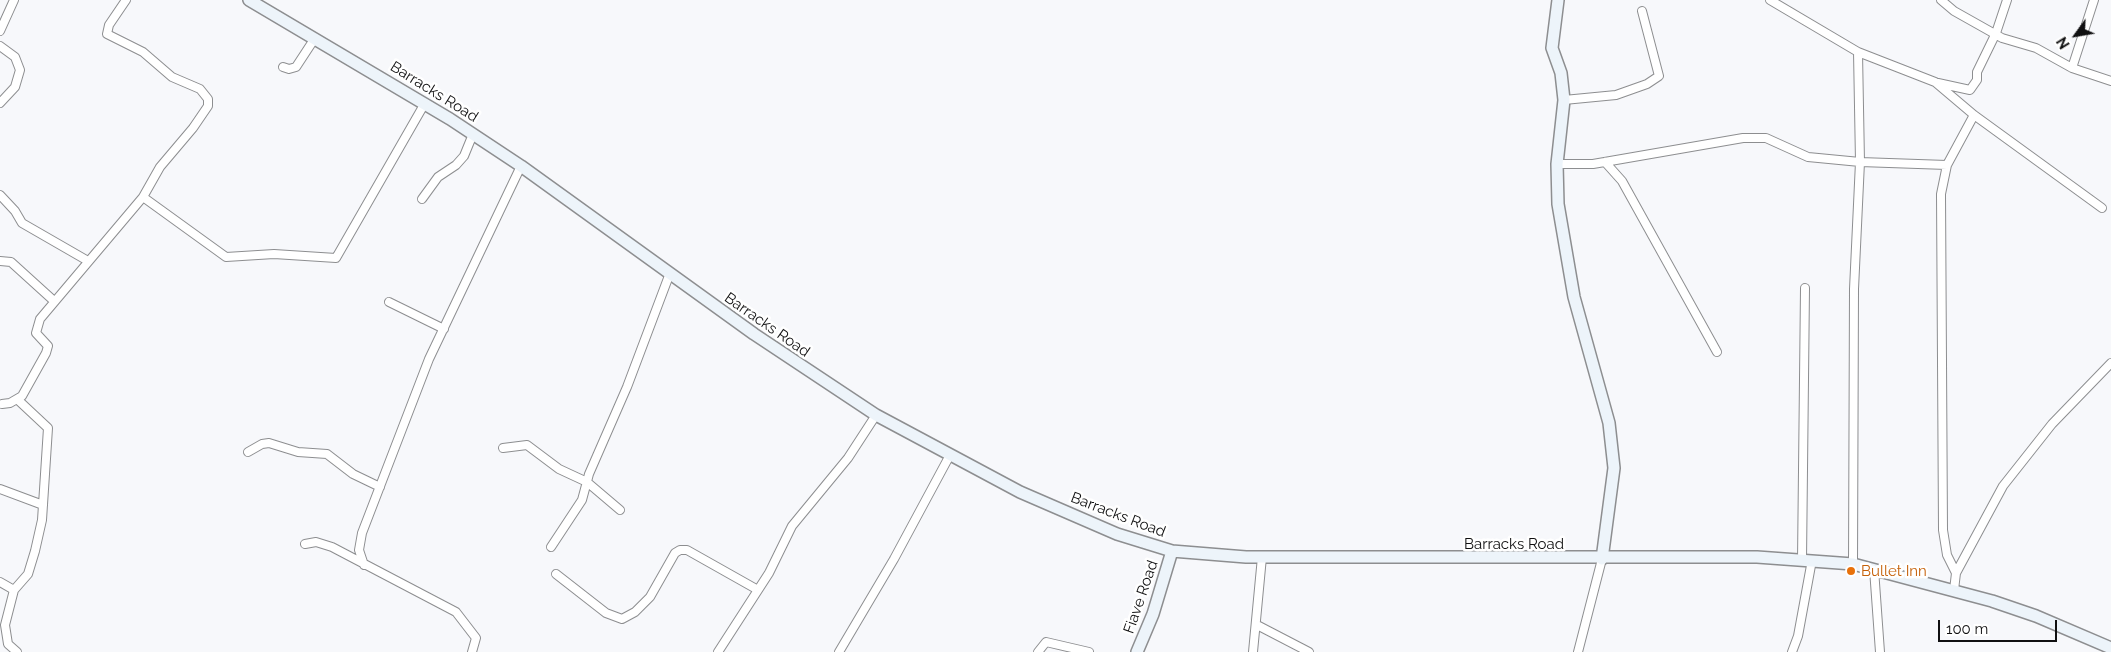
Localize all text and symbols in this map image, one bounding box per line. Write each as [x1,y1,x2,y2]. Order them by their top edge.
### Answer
north arrow [2051,10,2101,60]
text: N [2054,34,2073,52]
street label: Barracks Road [387,58,481,126]
street label: Barracks Road [721,289,813,361]
street label: Barracks Road [1068,489,1168,541]
street label: Barracks Road [1464,535,1564,553]
street label: Fiave Road [1120,558,1162,636]
place label: Bullet Inn [1861,562,1927,580]
marker: Bullet Inn [1845,565,1857,577]
scale bar [1941,610,2060,642]
text: 100 m [1946,620,1988,638]

